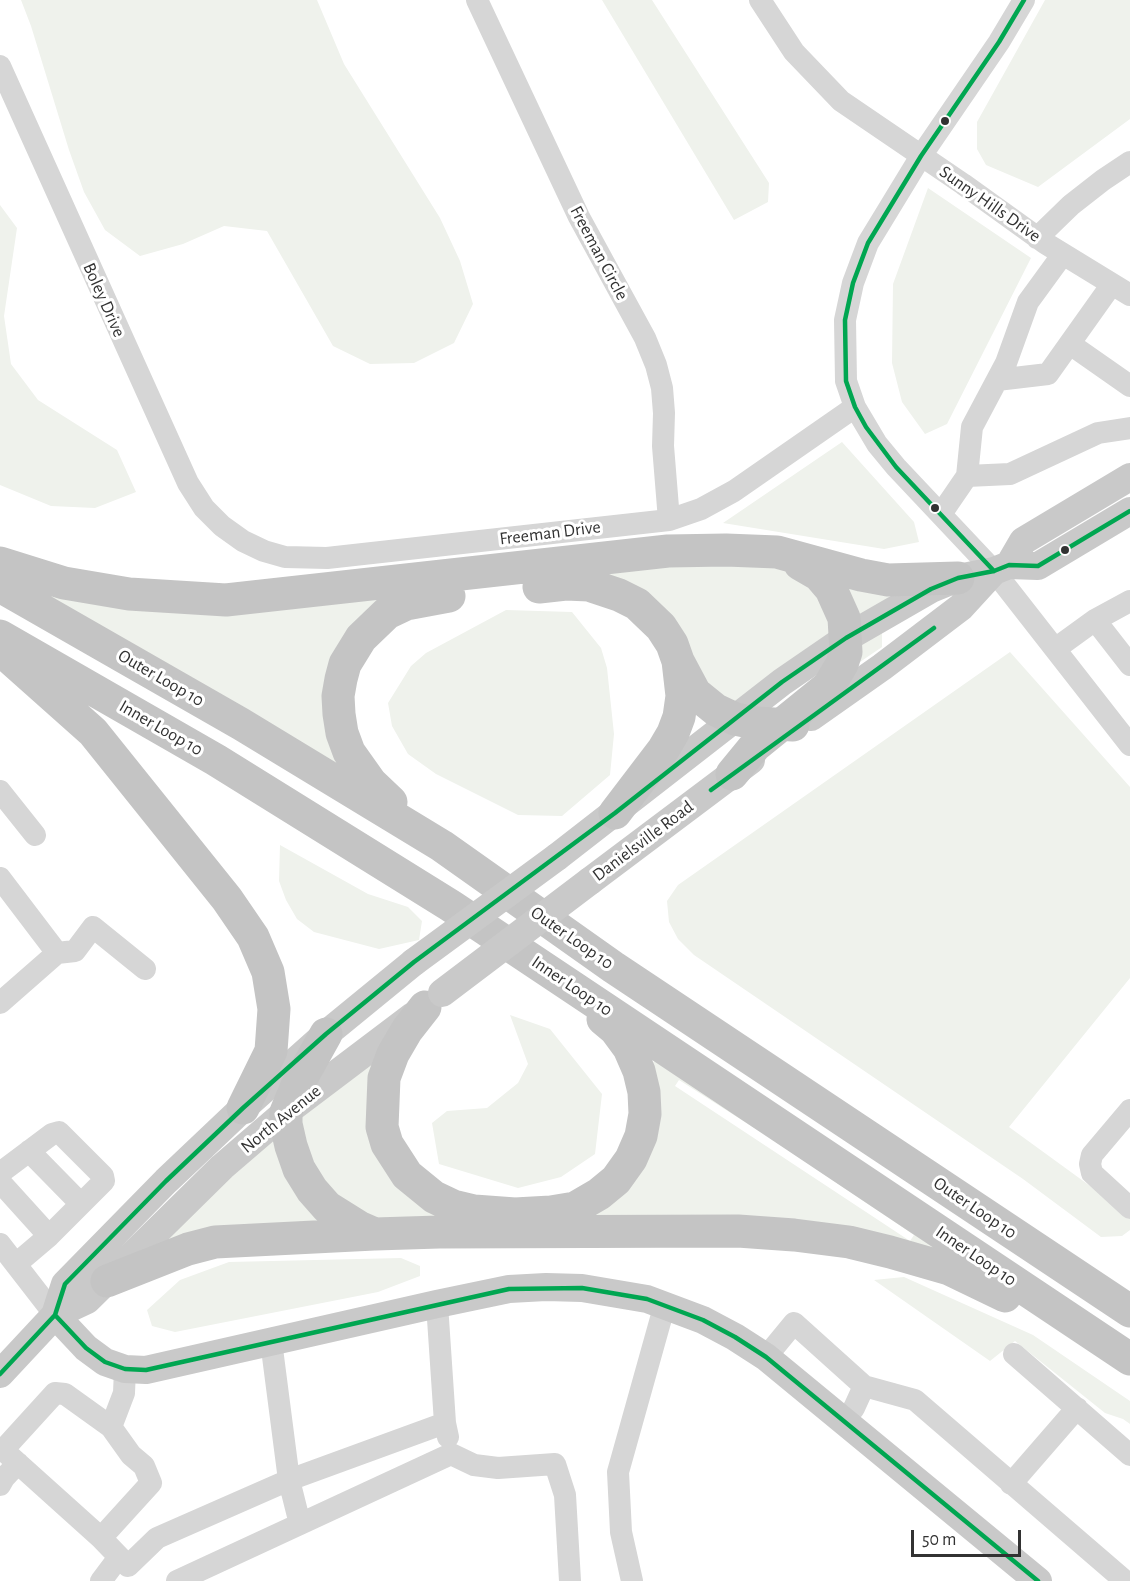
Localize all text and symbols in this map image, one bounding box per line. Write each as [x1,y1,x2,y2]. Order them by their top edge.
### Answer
unlabelled marker [939,115,951,127]
street label: Sunny Hills Drive [935,161,1045,247]
street label: Freeman Circle [565,202,633,304]
street label: Boley Drive [78,259,130,341]
unlabelled marker [929,502,941,514]
street label: Freeman Drive [498,516,602,550]
unlabelled marker [1059,544,1071,556]
street label: Outer Loop 10 [114,645,208,711]
street label: Inner Loop 10 [115,695,207,761]
street label: Danielsville Road [588,796,698,886]
street label: Outer Loop 10 [527,902,617,974]
street label: Inner Loop 10 [527,951,617,1021]
street label: North Avenue [237,1080,325,1158]
street label: Outer Loop 10 [929,1172,1021,1244]
street label: Inner Loop 10 [931,1221,1021,1291]
scale bar [914,1518,1024,1556]
text: 50 m [922,1531,956,1549]

